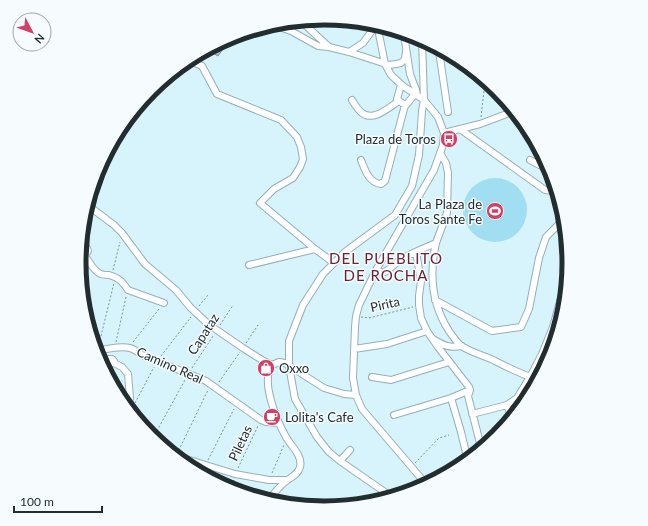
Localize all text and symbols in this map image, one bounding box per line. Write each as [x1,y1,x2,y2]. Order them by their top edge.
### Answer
north arrow [12,12,52,52]
text: N [32,31,48,46]
bus stop icon: Plaza de Toros [439,129,459,149]
place label: Plaza de Toros [355,131,436,147]
place label: La Plaza de Toros Sante Fe [399,196,482,227]
sports icon: La Plaza de Toros Sante Fe [485,201,505,221]
district label: DEL PUEBLITO DE ROCHA [329,249,443,284]
street label: Pirita [369,293,401,315]
street label: Capataz [184,310,222,358]
street label: Camino Real [134,343,206,387]
shop icon: Oxxo [256,358,276,378]
place label: Oxxo [279,360,309,376]
cafe icon: Lolita's Cafe [262,407,282,427]
place label: Lolita's Cafe [285,409,354,425]
street label: Piletas [225,422,255,463]
scale bar [14,488,102,514]
text: 100 m [20,494,54,509]

